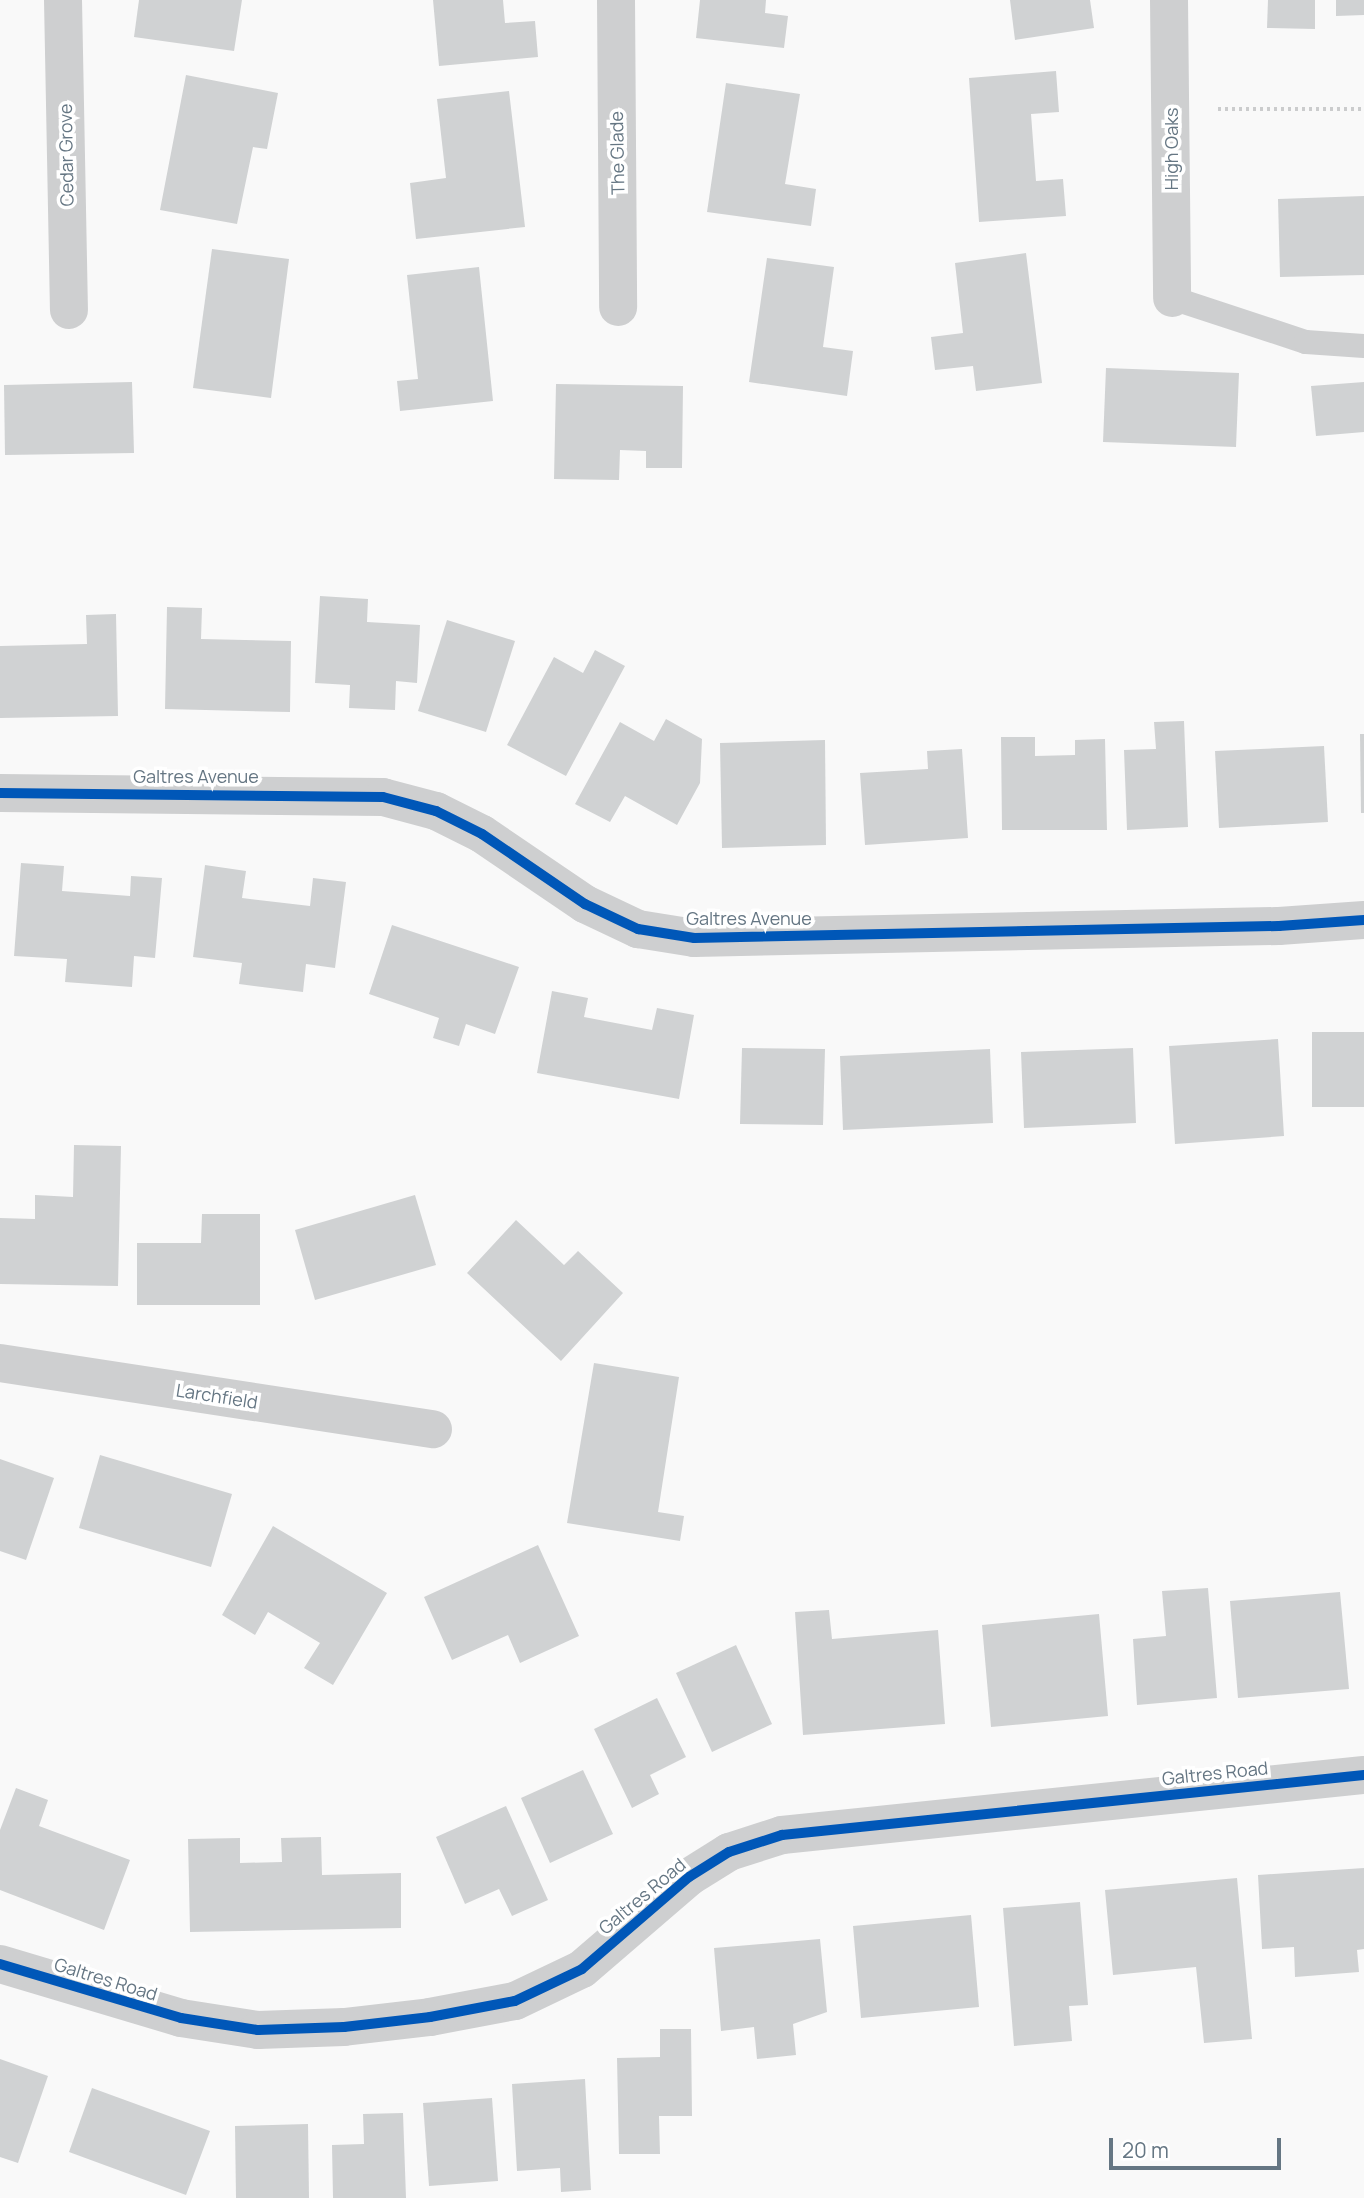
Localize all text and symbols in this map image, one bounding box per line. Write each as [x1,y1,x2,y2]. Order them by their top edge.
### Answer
street label: Cedar Grove [54,103,78,207]
street label: High Oaks [1160,108,1182,190]
street label: The Glade [605,111,629,195]
street label: Galtres Avenue [133,765,259,787]
street label: Galtres Avenue [686,907,812,929]
street label: Larchfield [175,1379,259,1413]
street label: Galtres Road [1161,1757,1269,1789]
street label: Galtres Road [594,1853,690,1939]
street label: Galtres Road [52,1953,160,2005]
scale bar [1112,2124,1284,2168]
text: 20 m [1122,2136,1169,2164]

